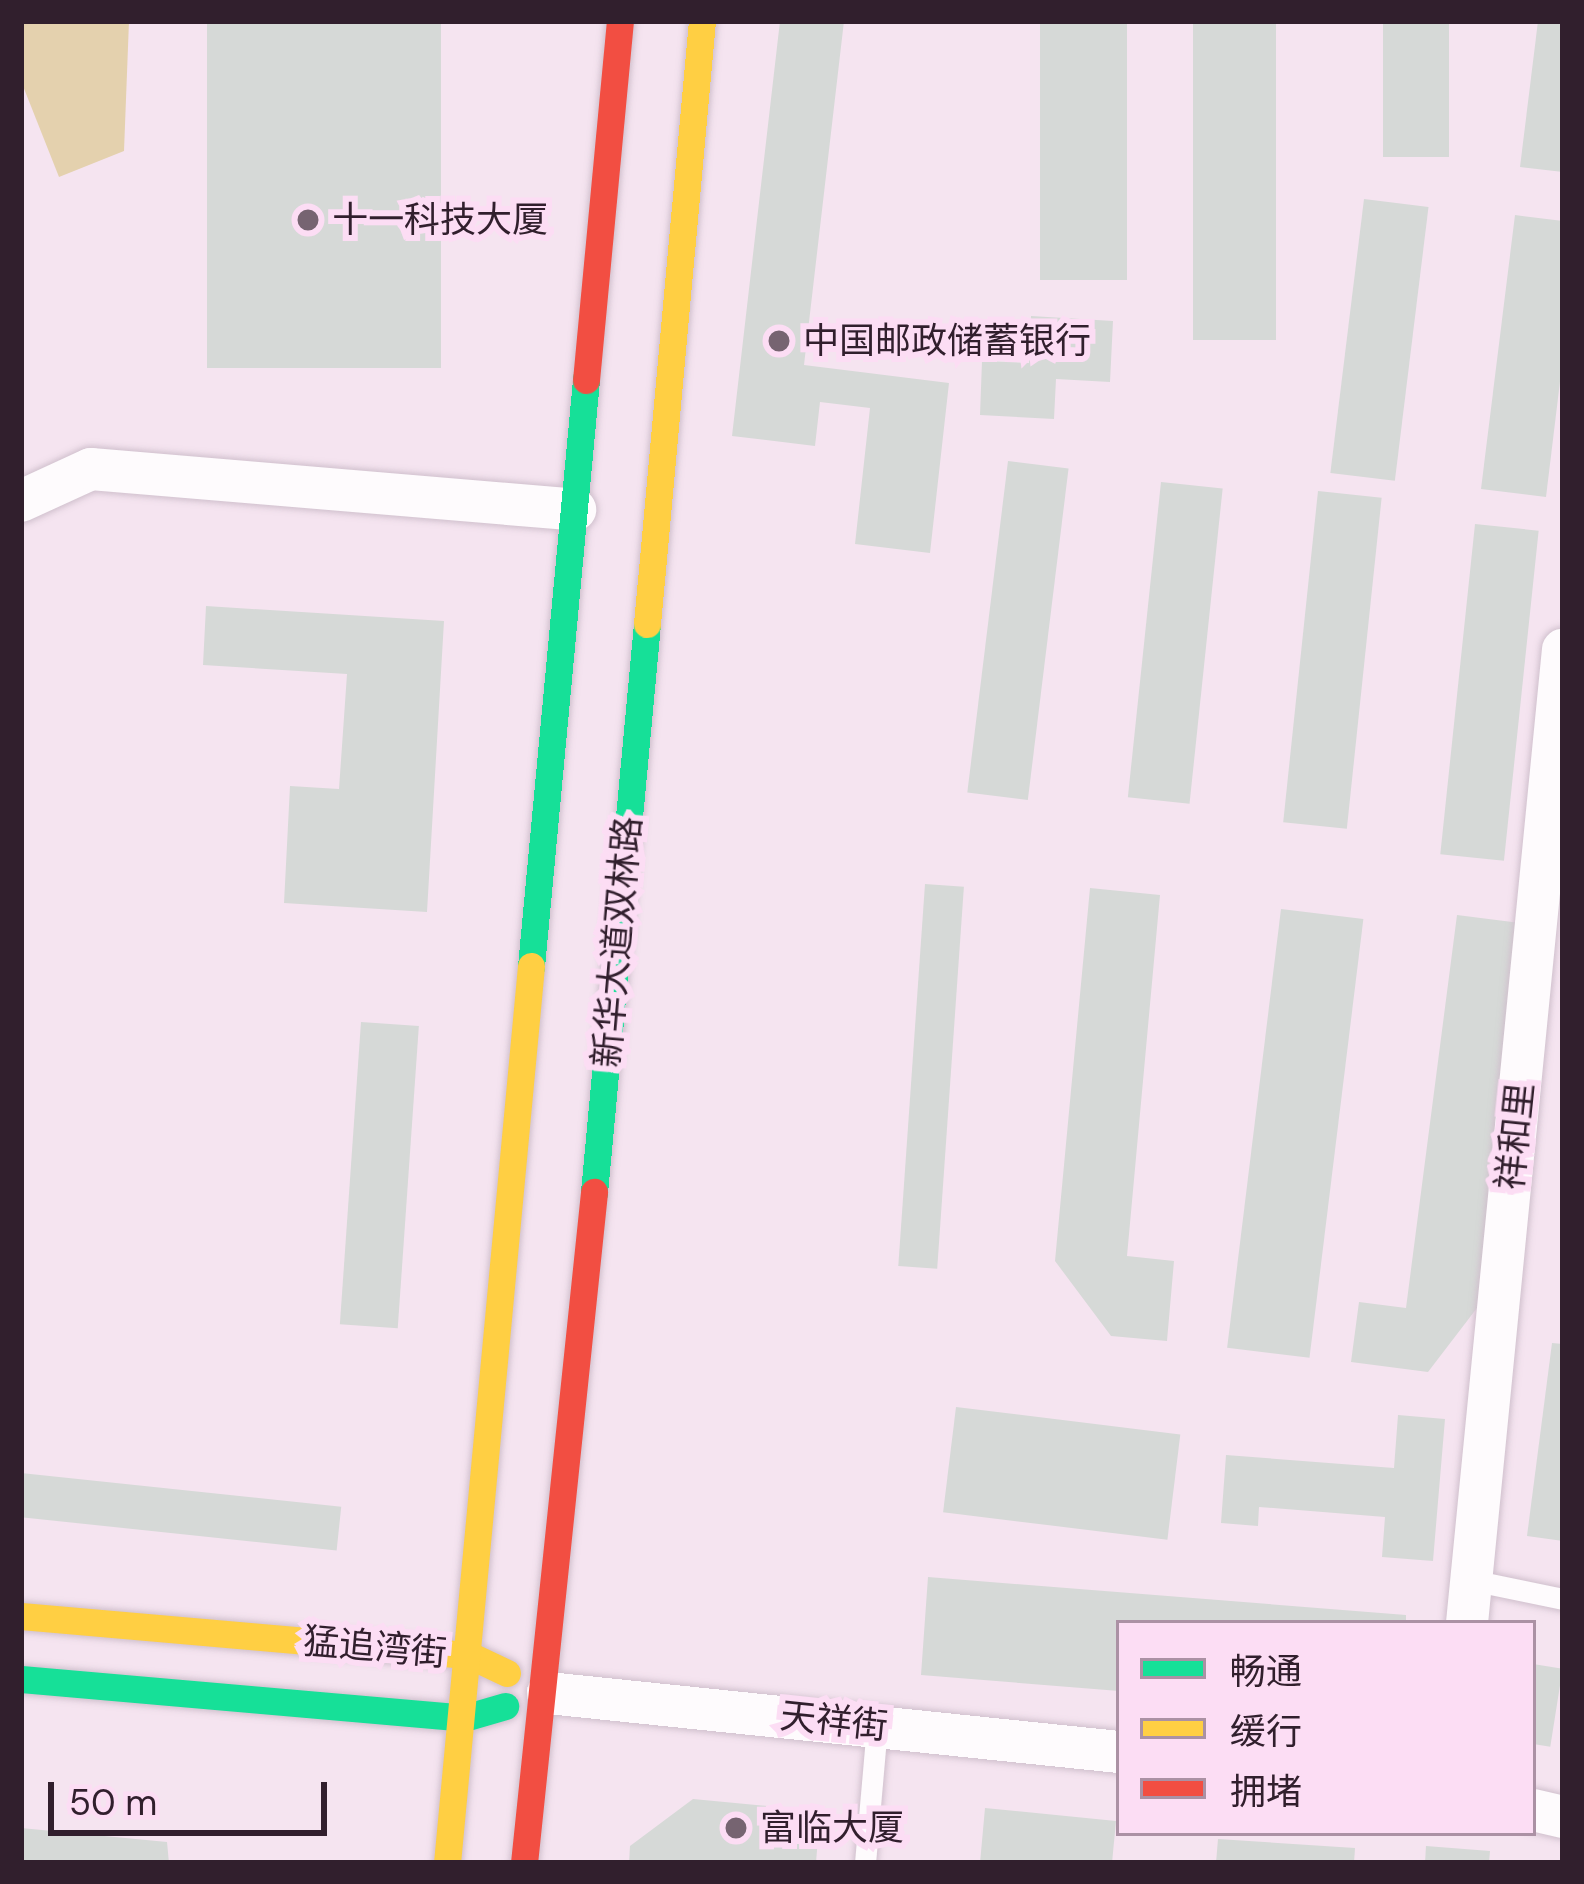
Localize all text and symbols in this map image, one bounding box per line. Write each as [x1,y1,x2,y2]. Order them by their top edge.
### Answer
place label: 十一科技大厦 [332,198,548,242]
marker: 十一科技大厦 [295,207,321,233]
place label: 中国邮政储蓄银行 [803,319,1091,363]
marker: 中国邮政储蓄银行 [766,328,792,354]
street label: 新华大道双林路 [585,815,649,1069]
street label: 祥和里 [1488,1080,1542,1192]
street label: 猛追湾街 [301,1619,449,1675]
legend [1116,1620,1536,1836]
text: 畅通 [1230,1648,1302,1695]
street label: 天祥街 [778,1694,890,1748]
text: 缓行 [1230,1708,1302,1755]
scale bar [54,1758,333,1832]
text: 拥堵 [1230,1768,1302,1815]
text: 50 m [69,1779,157,1826]
place label: 富临大厦 [760,1806,904,1850]
marker: 富临大厦 [723,1815,749,1841]

